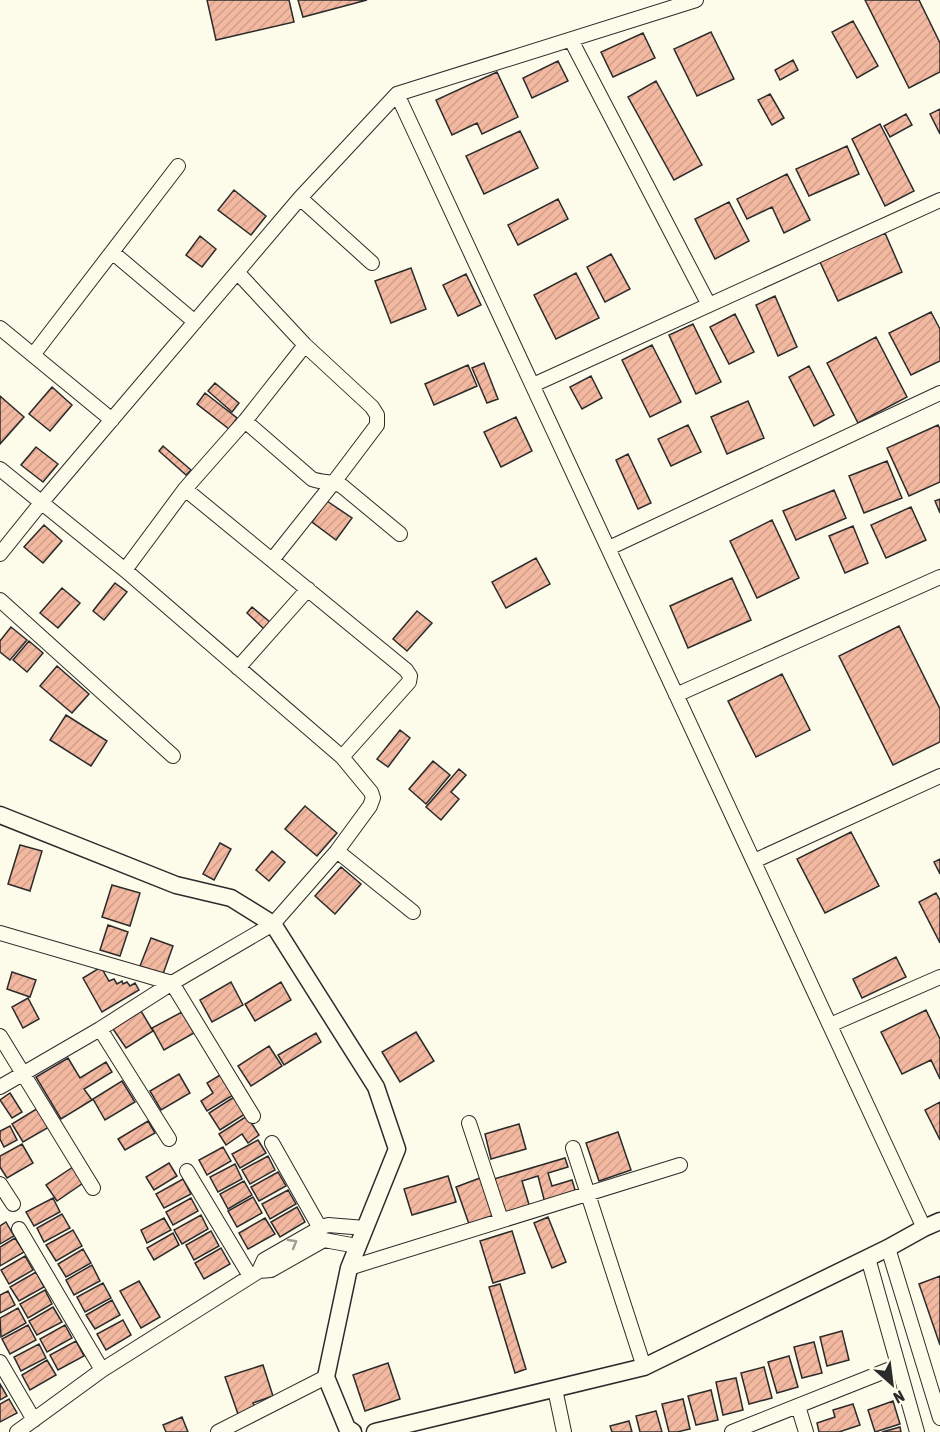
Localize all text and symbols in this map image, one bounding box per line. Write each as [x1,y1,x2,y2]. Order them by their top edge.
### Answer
one-way arrow [287,1239,298,1250]
north arrow [862,1354,922,1414]
text: N [891,1387,907,1407]

